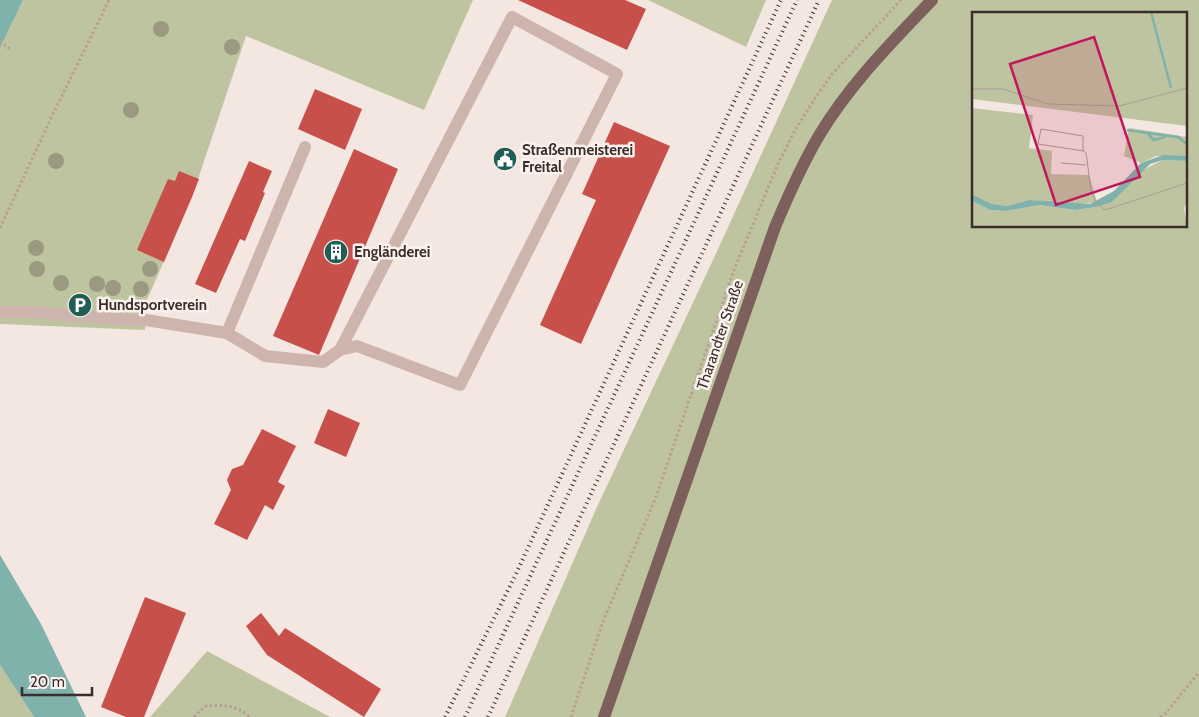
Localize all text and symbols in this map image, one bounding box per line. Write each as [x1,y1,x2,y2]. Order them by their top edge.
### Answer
inset map [972,12,1186,228]
place label: Straßenmeisterei Freital [522,141,633,176]
public building icon: Straßenmeisterei Freital [492,146,518,172]
building icon: Engländerei [323,239,349,265]
place label: Engländerei [354,243,430,261]
street label: Tharandter Straße [693,278,747,392]
parking icon: Hundsportverein [67,292,93,318]
place label: Hundsportverein [98,296,207,314]
scale bar [22,664,92,696]
text: 20 m [30,673,65,691]

